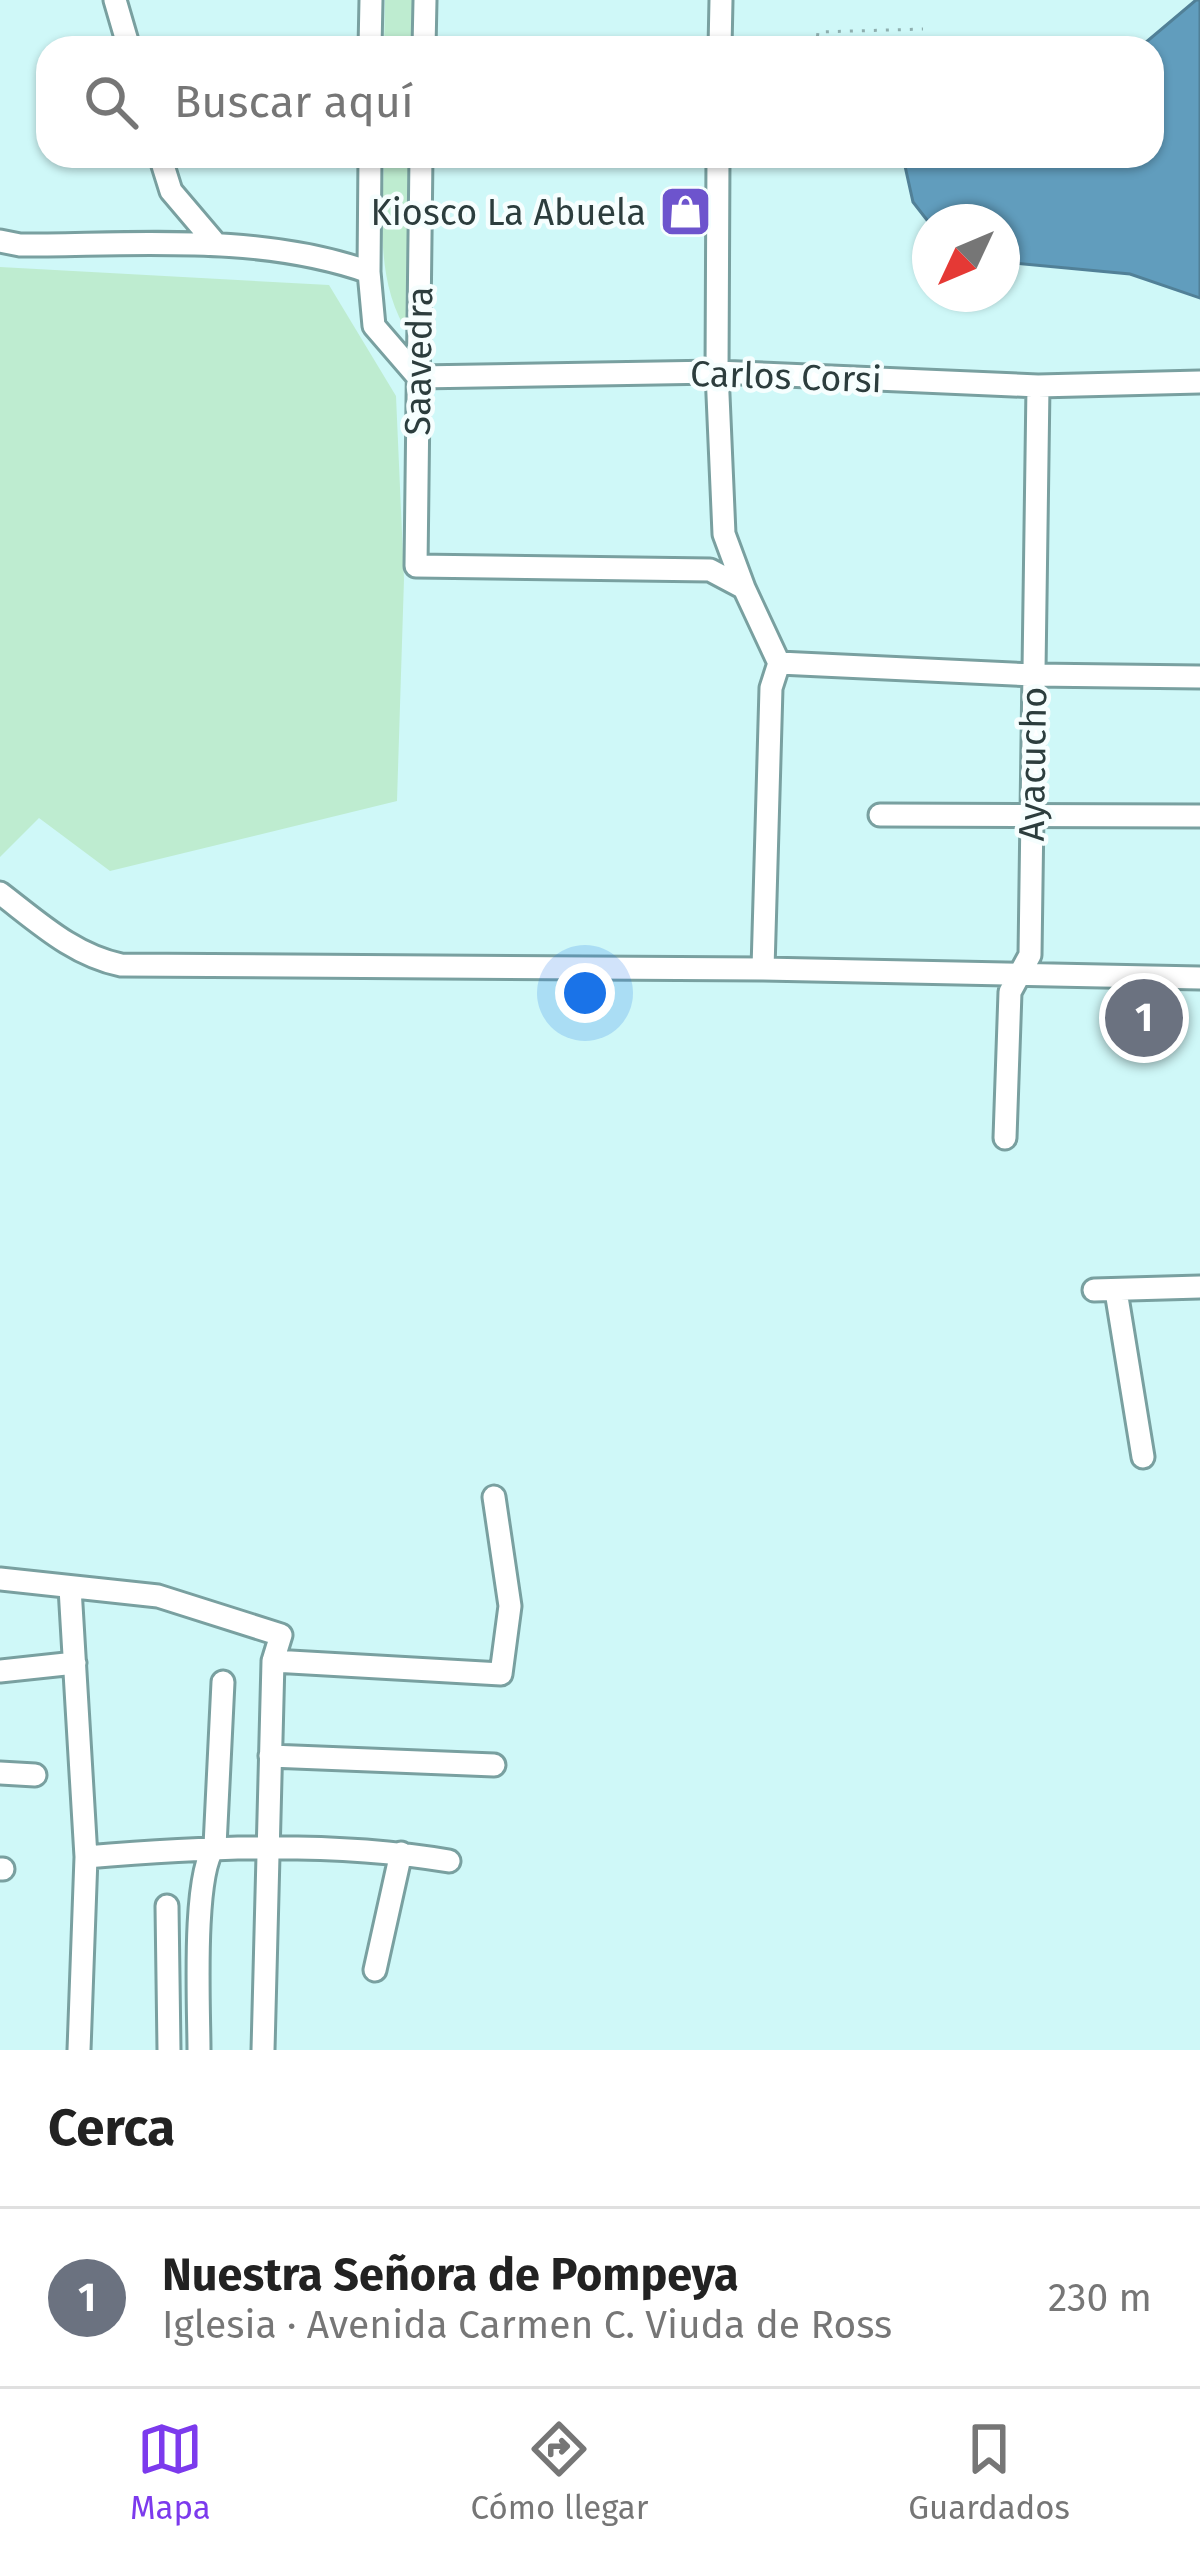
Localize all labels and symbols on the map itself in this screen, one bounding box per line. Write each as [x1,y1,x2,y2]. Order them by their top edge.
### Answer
shop icon: Kiosco La Abuela [657,184,713,240]
place label: Kiosco La Abuela [371,191,646,235]
north arrow [912,204,1020,312]
street label: Saavedra [396,286,442,436]
street label: Carlos Corsi [689,352,883,402]
street label: Ayacucho [1010,686,1056,842]
your location [555,963,615,1023]
pin: 1 [1105,973,1183,1063]

